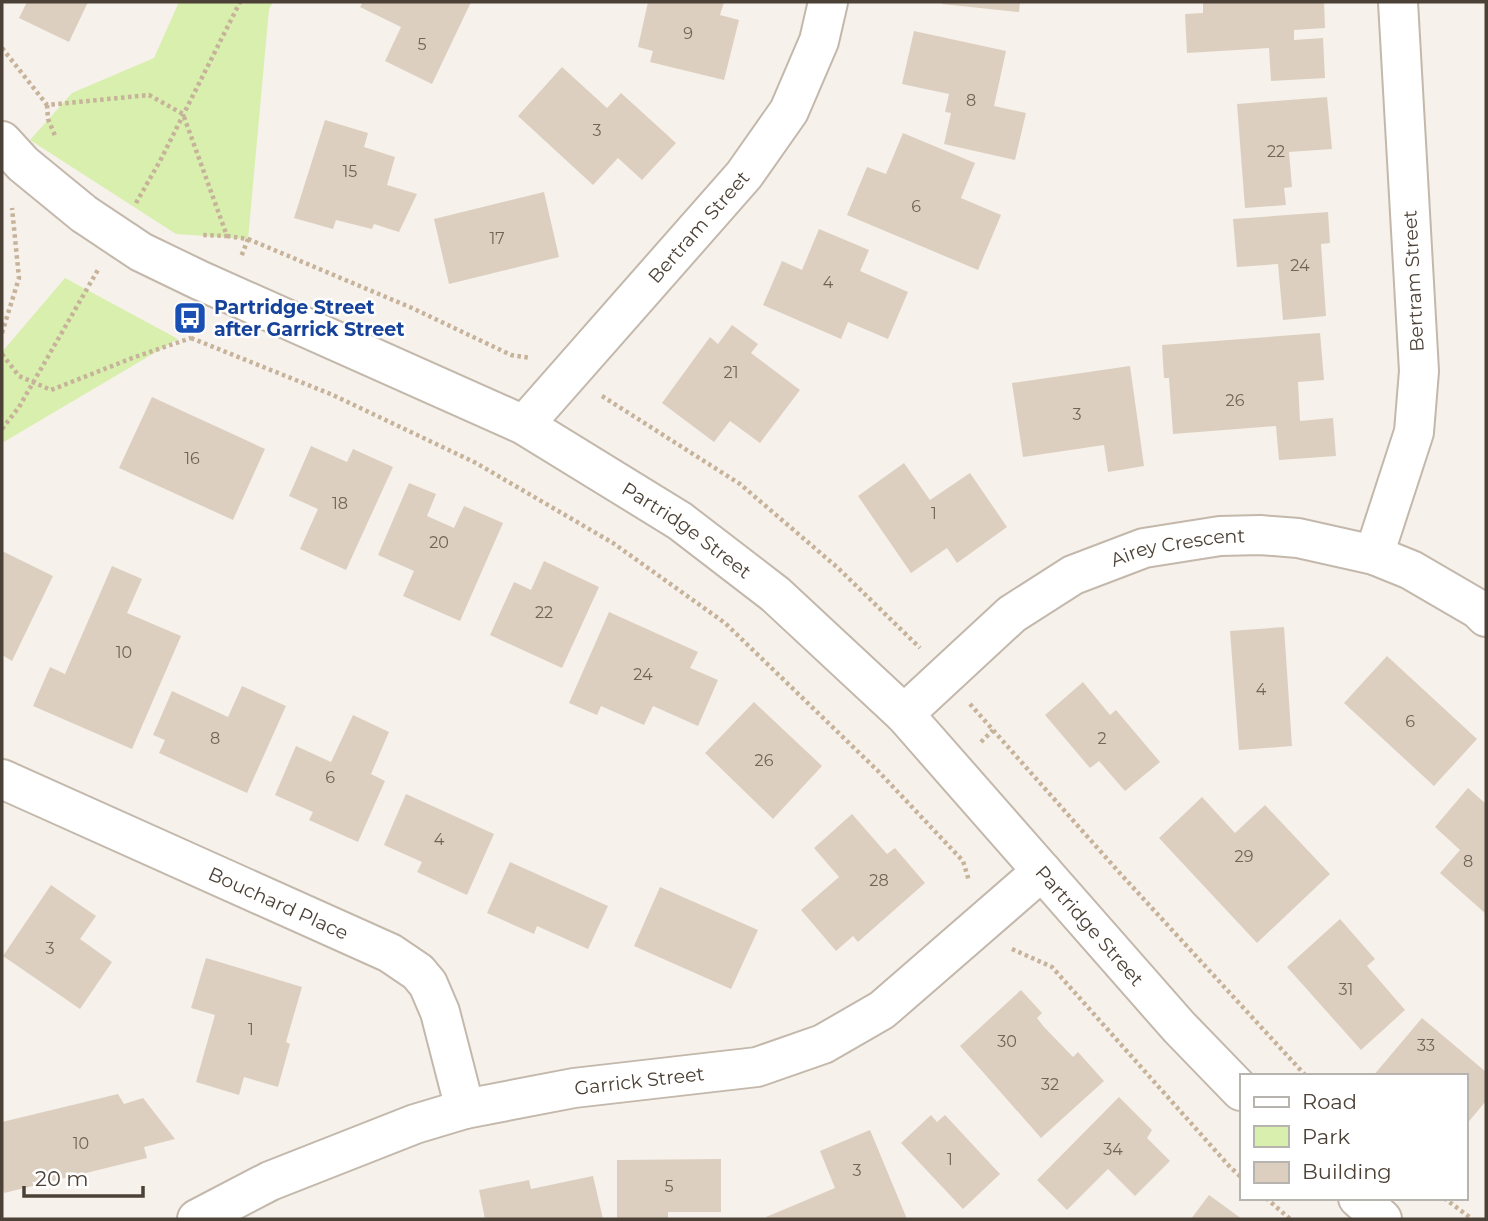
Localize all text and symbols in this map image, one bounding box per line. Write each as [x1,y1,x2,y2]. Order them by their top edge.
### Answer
house number: 9 [683,24,693,43]
house number: 5 [417,35,427,54]
house number: 8 [966,91,976,110]
house number: 3 [592,121,602,140]
house number: 22 [1267,142,1285,161]
house number: 15 [343,162,357,181]
street label: Bertram Street [643,166,755,288]
house number: 6 [911,197,921,216]
street label: Bertram Street [1398,209,1429,353]
house number: 17 [489,229,505,248]
house number: 24 [1290,256,1310,275]
house number: 4 [823,273,834,292]
place label: Partridge Street after Garrick Street [214,296,405,341]
bus stop icon: Partridge Street after Garrick Street [171,299,209,337]
house number: 21 [724,363,738,382]
house number: 26 [1226,391,1245,410]
house number: 3 [1072,405,1082,424]
house number: 16 [184,449,200,468]
street label: Partridge Street [618,477,756,584]
house number: 18 [332,494,348,513]
house number: 1 [931,504,937,523]
street label: Airey Crescent [1107,524,1246,572]
house number: 20 [429,533,449,552]
house number: 22 [535,603,553,622]
house number: 10 [116,643,132,662]
house number: 24 [633,665,653,684]
house number: 4 [1256,680,1267,699]
house number: 6 [1405,712,1415,731]
house number: 8 [210,729,220,748]
house number: 2 [1097,729,1107,748]
house number: 26 [755,751,774,770]
house number: 6 [325,768,335,787]
house number: 4 [434,830,445,849]
house number: 29 [1235,847,1253,866]
house number: 8 [1463,852,1473,871]
street label: Partridge Street [1030,861,1149,991]
street label: Bouchard Place [205,862,352,945]
house number: 28 [869,871,889,890]
house number: 3 [45,939,55,958]
house number: 31 [1339,980,1353,999]
house number: 1 [248,1020,254,1039]
house number: 30 [997,1032,1017,1051]
house number: 33 [1417,1036,1435,1055]
street label: Garrick Street [573,1062,706,1100]
legend [1240,1074,1467,1200]
house number: 32 [1041,1075,1059,1094]
text: Road [1302,1089,1357,1114]
text: Park [1302,1124,1350,1149]
house number: 10 [73,1134,89,1153]
house number: 34 [1103,1140,1123,1159]
house number: 1 [947,1150,953,1169]
scale bar [24,1154,144,1198]
text: Building [1302,1159,1392,1184]
house number: 3 [852,1161,862,1180]
text: 20 m [35,1166,89,1191]
house number: 5 [664,1177,674,1196]

